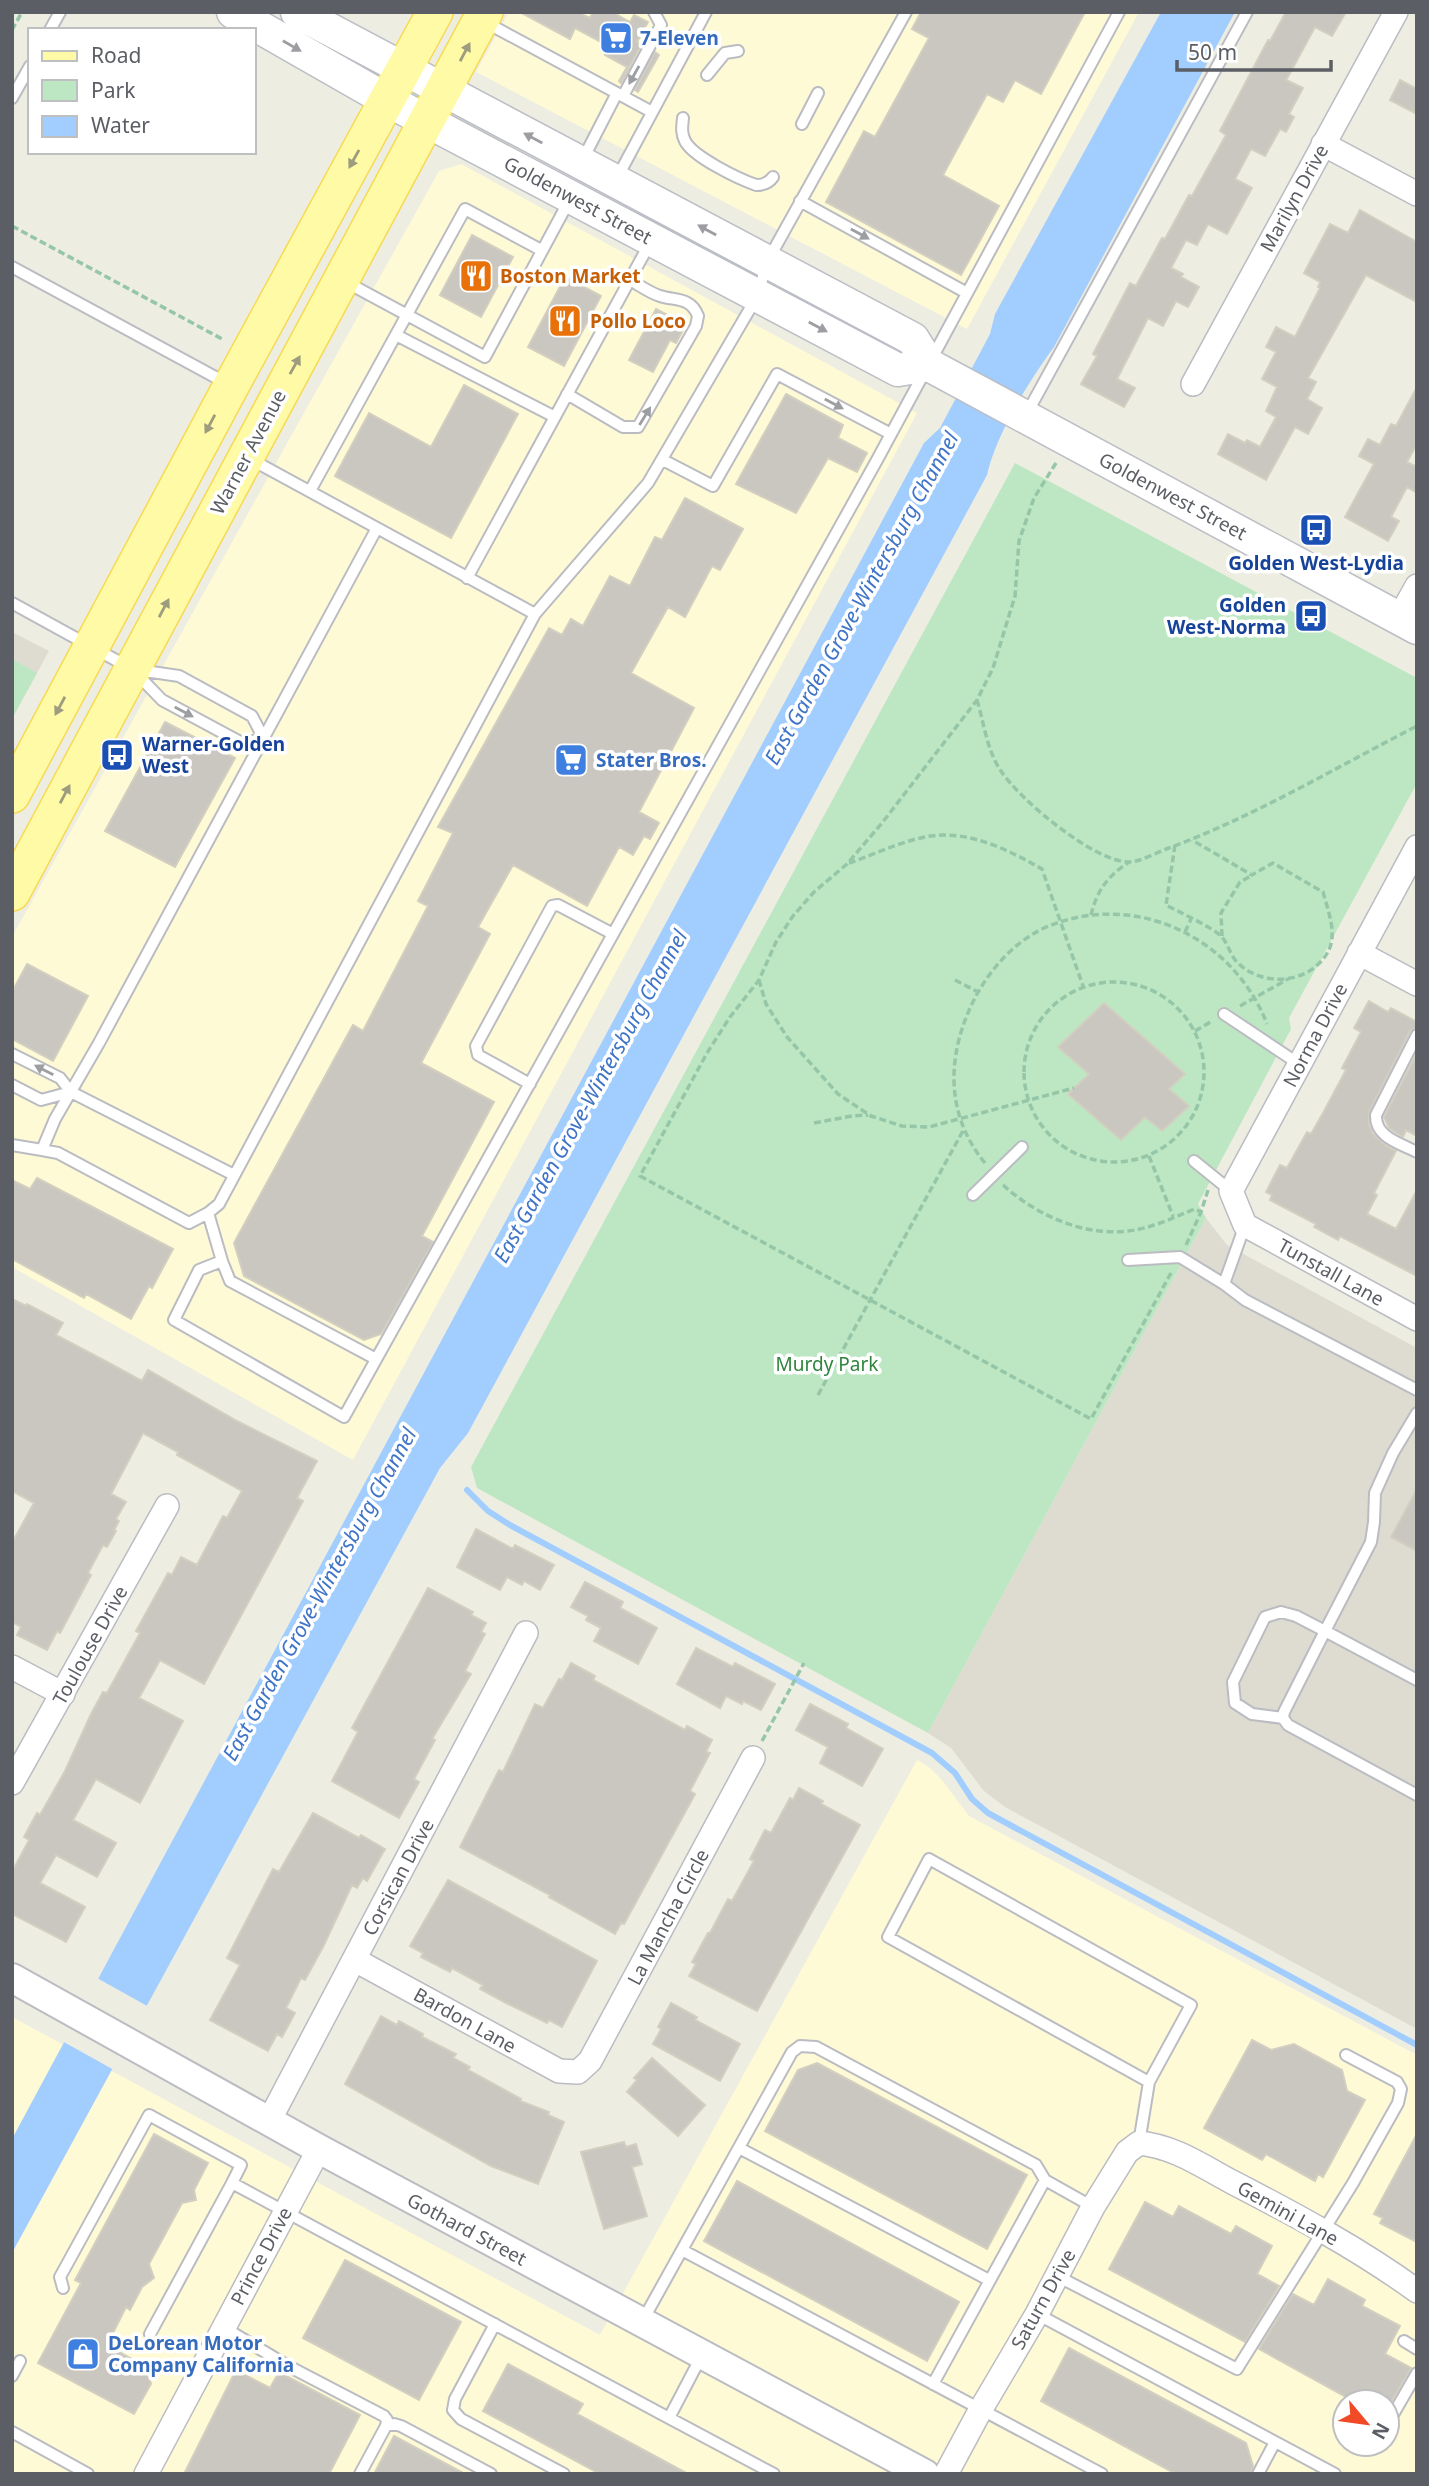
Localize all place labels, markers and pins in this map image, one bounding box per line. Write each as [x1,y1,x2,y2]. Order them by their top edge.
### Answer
supermarket icon: 7-Eleven [597,19,635,57]
place label: 7-Eleven [640,25,719,51]
restaurant icon: Boston Market [457,257,495,295]
place label: Boston Market [500,263,641,289]
restaurant icon: Pollo Loco [546,302,584,340]
place label: Pollo Loco [590,308,686,334]
bus stop icon: Golden West-Lydia [1297,511,1335,549]
place label: Golden West-Lydia [1228,550,1404,576]
place label: Golden West-Norma [1167,592,1286,640]
bus stop icon: Golden West-Norma [1292,597,1330,635]
place label: Warner-Golden West [142,731,285,779]
bus stop icon: Warner-Golden West [98,736,136,774]
supermarket icon: Stater Bros. [552,741,590,779]
place label: Stater Bros. [596,747,707,773]
place label: DeLorean Motor Company California [108,2330,294,2378]
shop icon: DeLorean Motor Company California [64,2335,102,2373]

